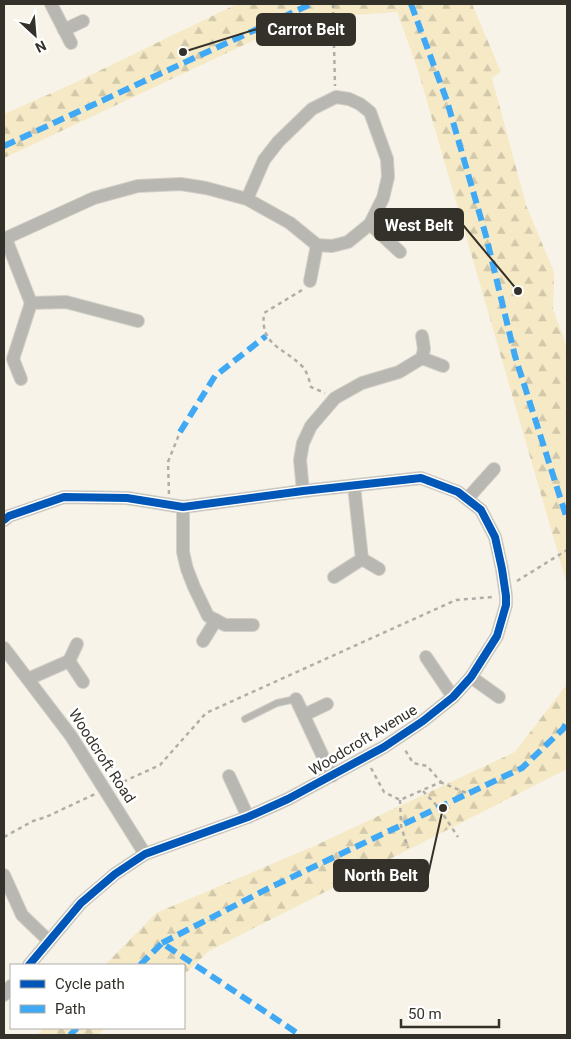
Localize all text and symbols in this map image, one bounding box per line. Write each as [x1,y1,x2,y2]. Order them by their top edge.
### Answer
north arrow [10,10,60,60]
callout: Carrot Belt [257,14,355,45]
text: Carrot Belt [267,20,345,39]
text: N [33,37,49,56]
callout: West Belt [375,209,463,240]
text: West Belt [385,216,454,235]
street label: Woodcroft Avenue [306,701,420,779]
street label: Woodcroft Road [65,706,139,806]
callout: North Belt [334,860,428,891]
text: North Belt [344,866,418,885]
legend [10,964,185,1029]
text: Cycle path [55,975,125,993]
scale bar [401,996,498,1028]
text: Path [55,1000,86,1018]
text: 50 m [408,1005,442,1023]

